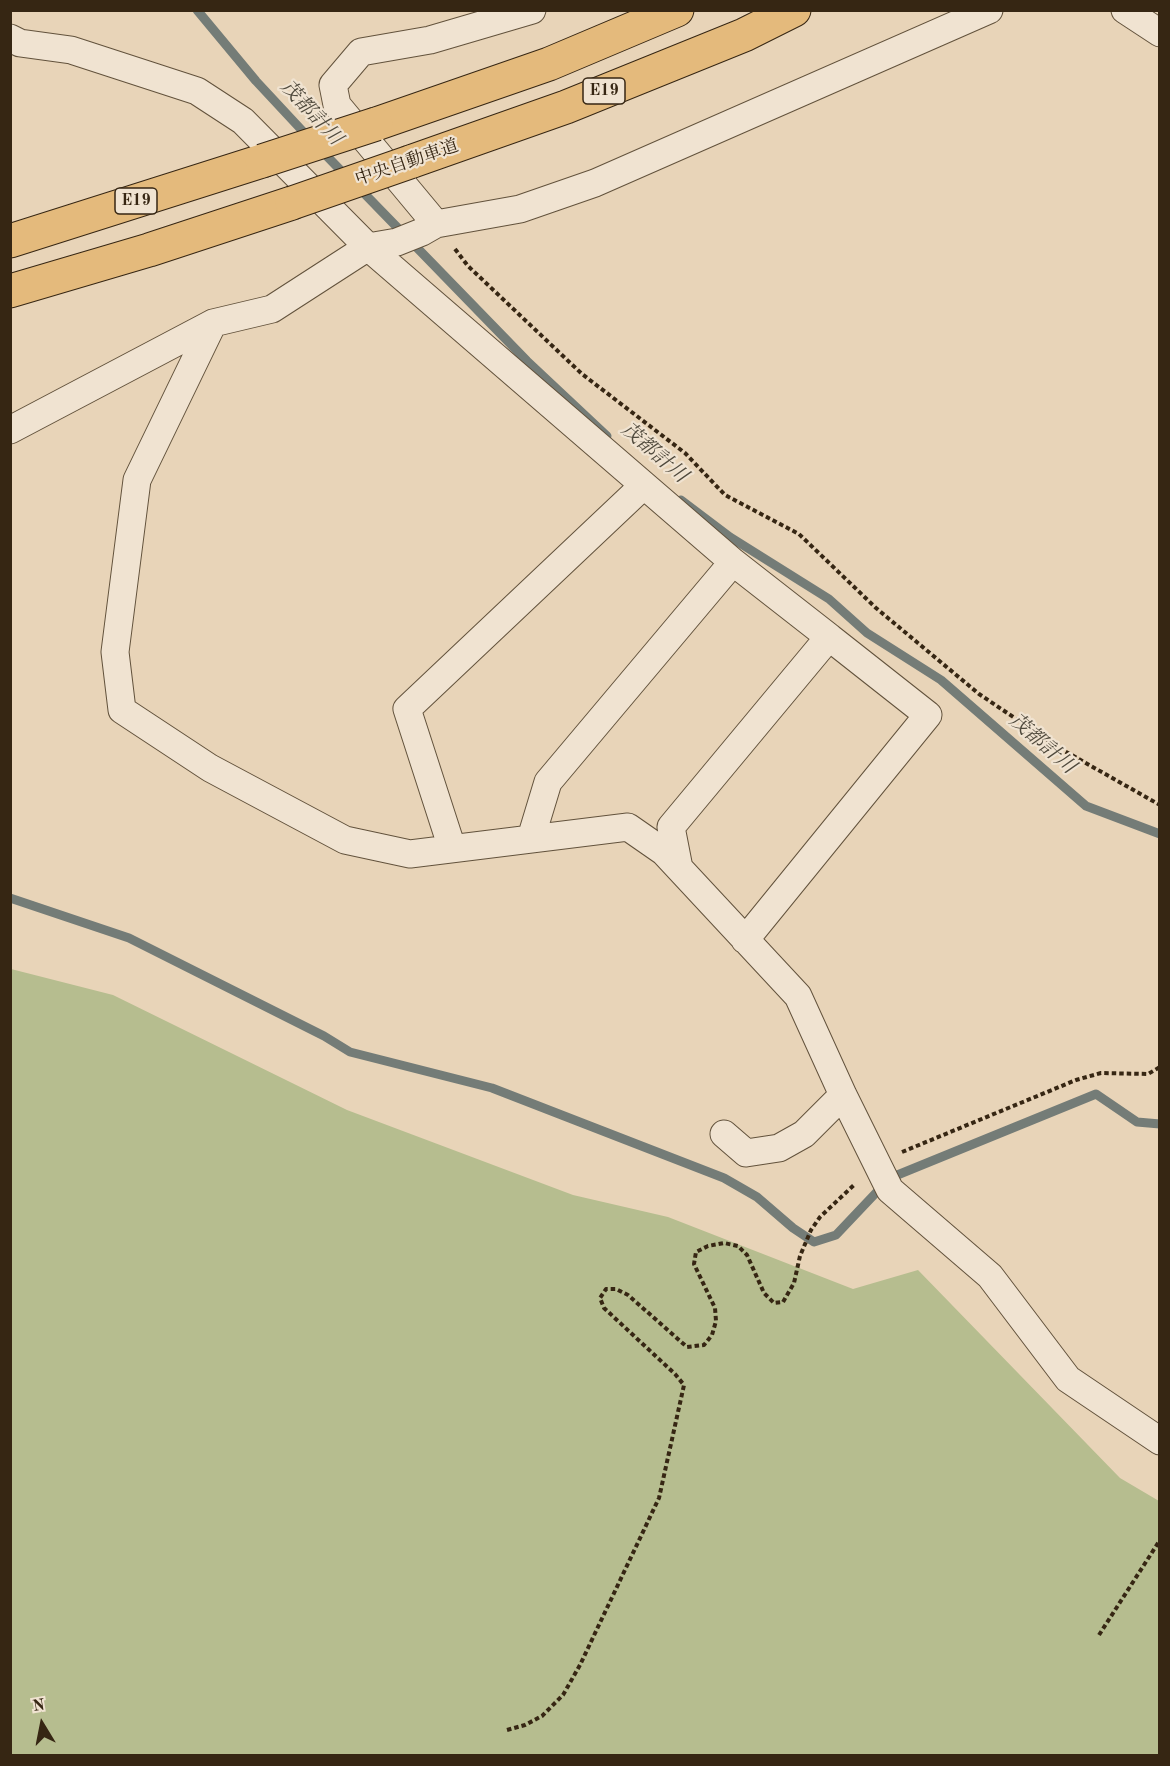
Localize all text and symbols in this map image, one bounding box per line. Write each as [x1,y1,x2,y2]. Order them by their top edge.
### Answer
water label: 茂都計川 [275,76,347,150]
road number: E19 [583,78,625,104]
street label: 中央自動車道 [352,135,462,191]
road number: E19 [115,188,157,214]
water label: 茂都計川 [616,418,692,488]
water label: 茂都計川 [1004,709,1080,779]
north arrow [12,1694,72,1754]
text: N [31,1697,46,1715]

